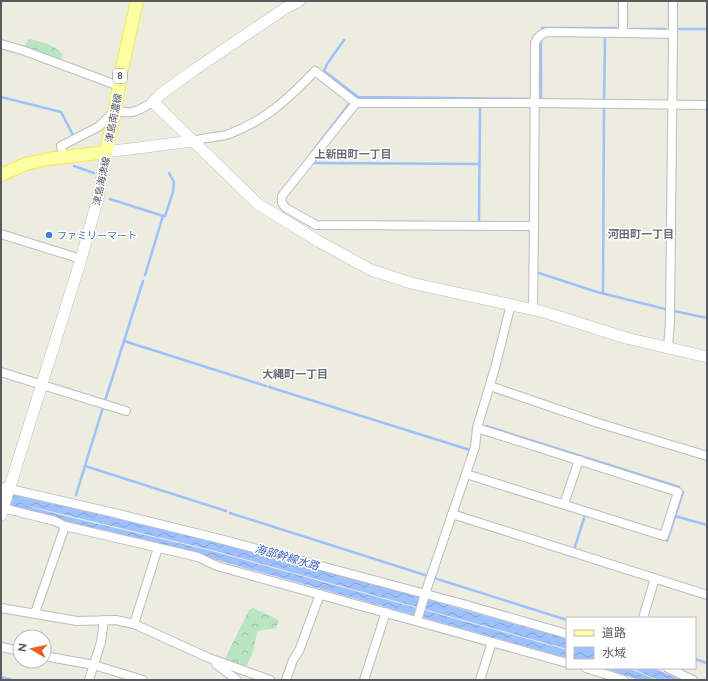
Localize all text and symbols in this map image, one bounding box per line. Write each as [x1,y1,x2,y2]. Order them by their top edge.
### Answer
road number: 8 [113,69,127,83]
street label: 津島南濃線 [103,93,124,144]
district label: 上新田町一丁目 [315,148,392,161]
street label: 津島海津線 [91,156,112,207]
district label: 河田町一丁目 [608,228,674,241]
marker: ファミリーマート [44,230,54,240]
place label: ファミリーマート [57,230,137,241]
district label: 大縄町一丁目 [262,368,328,381]
water label: 海部幹線水路 [253,542,321,573]
legend [566,617,696,669]
text: 道路 [602,626,626,640]
north arrow [12,629,52,669]
text: N [16,642,30,653]
text: 水域 [602,646,626,660]

